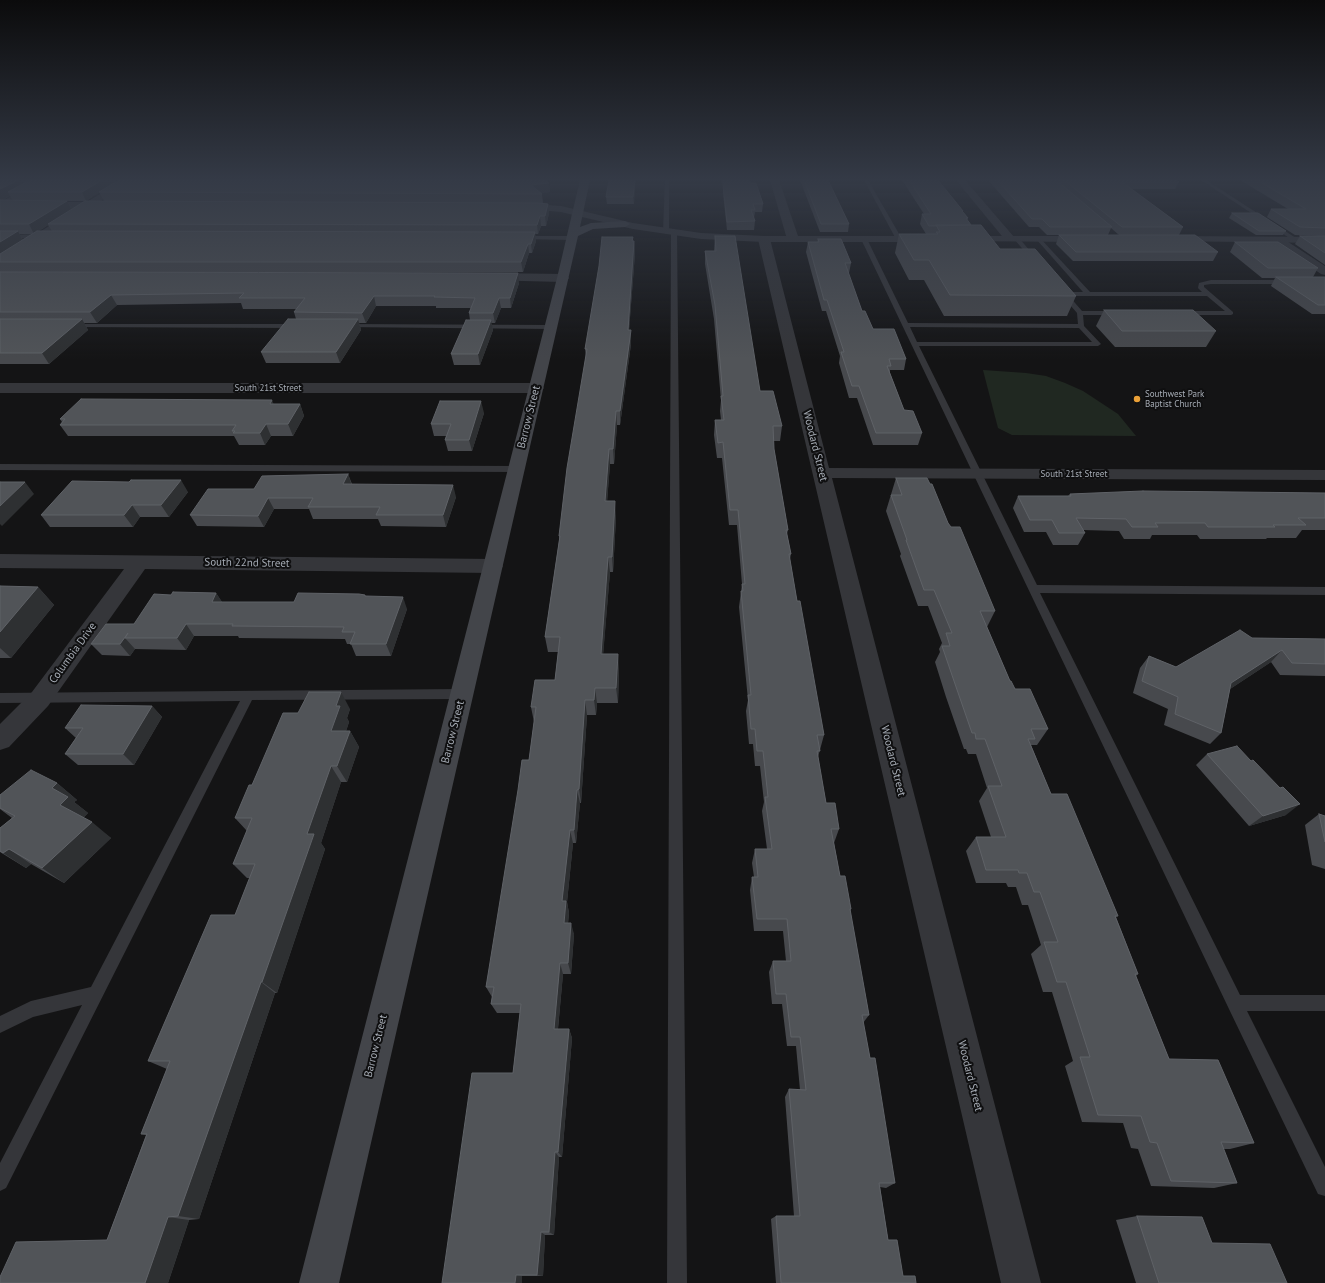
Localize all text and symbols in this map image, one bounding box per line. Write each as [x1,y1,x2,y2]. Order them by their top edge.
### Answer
street label: South 21st Street [235,383,301,393]
street label: Barrow Street [515,384,543,450]
place label: Southwest Park Baptist Church [1145,389,1204,410]
marker: Southwest Park Baptist Church [1132,394,1142,404]
street label: Woodard Street [800,409,830,483]
street label: South 21st Street [1041,469,1107,479]
street label: South 22nd Street [204,556,290,570]
street label: Columbia Drive [47,620,99,686]
street label: Barrow Street [439,699,467,765]
street label: Woodard Street [878,724,908,798]
street label: Barrow Street [362,1013,390,1079]
street label: Woodard Street [955,1039,985,1113]

